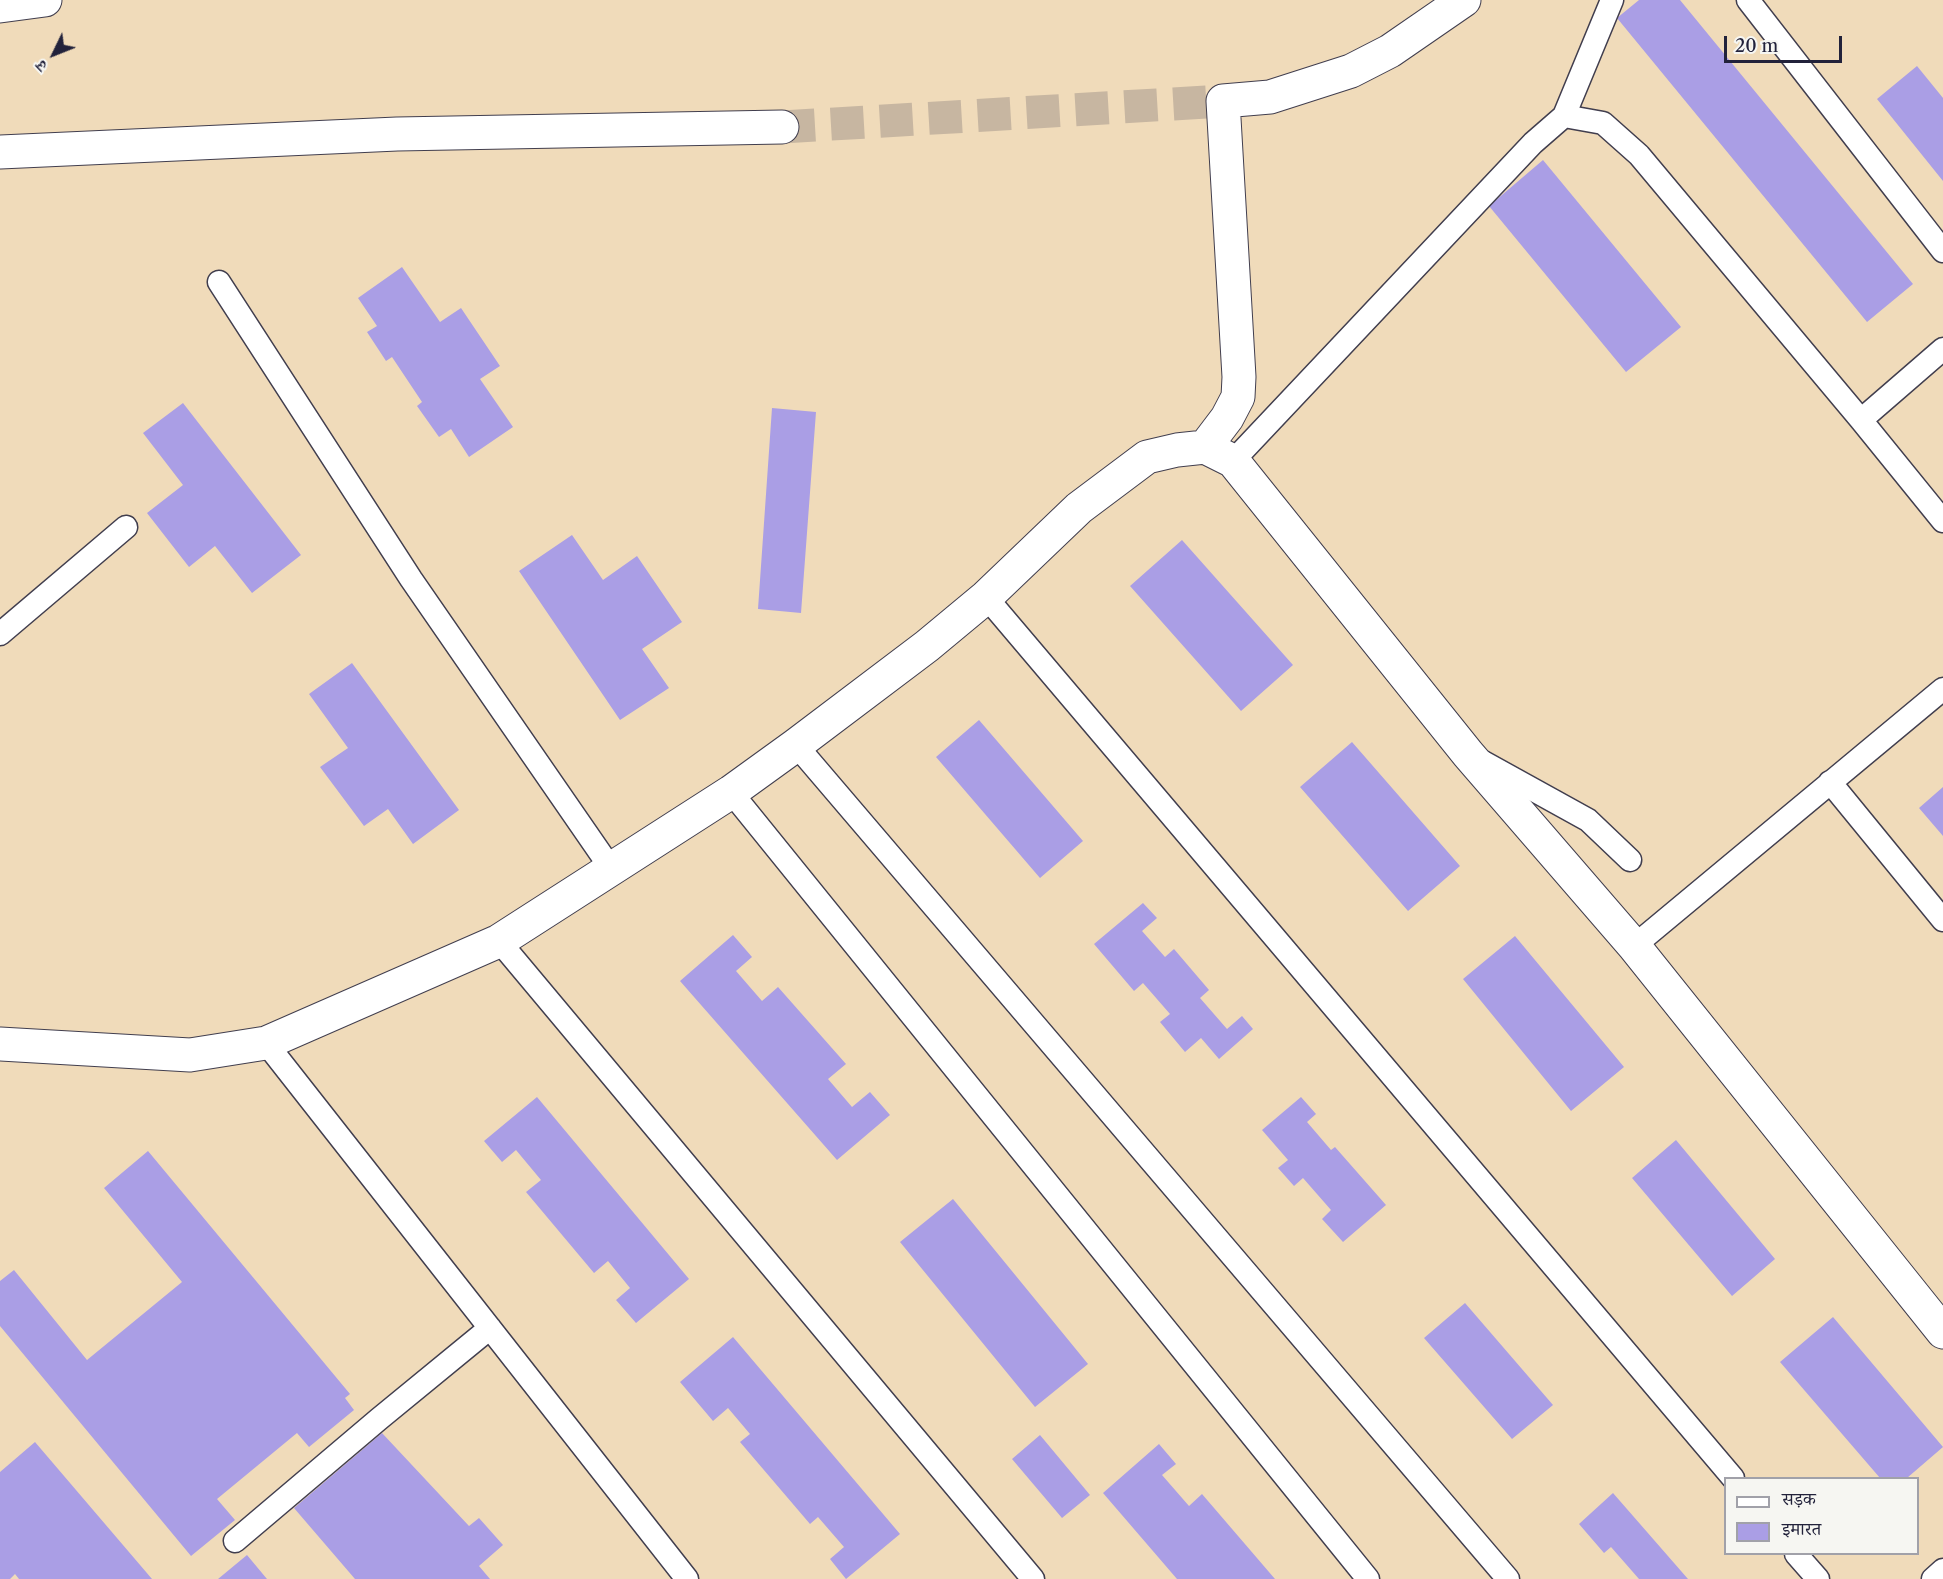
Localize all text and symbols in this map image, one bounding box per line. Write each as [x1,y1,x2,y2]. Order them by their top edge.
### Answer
north arrow [24,24,84,84]
scale bar [1727,24,1846,62]
text: 20 m [1735,35,1778,57]
text: उ [31,56,51,76]
legend [1724,1477,1919,1555]
text: सड़क [1782,1488,1816,1510]
text: इमारत [1782,1518,1821,1540]

